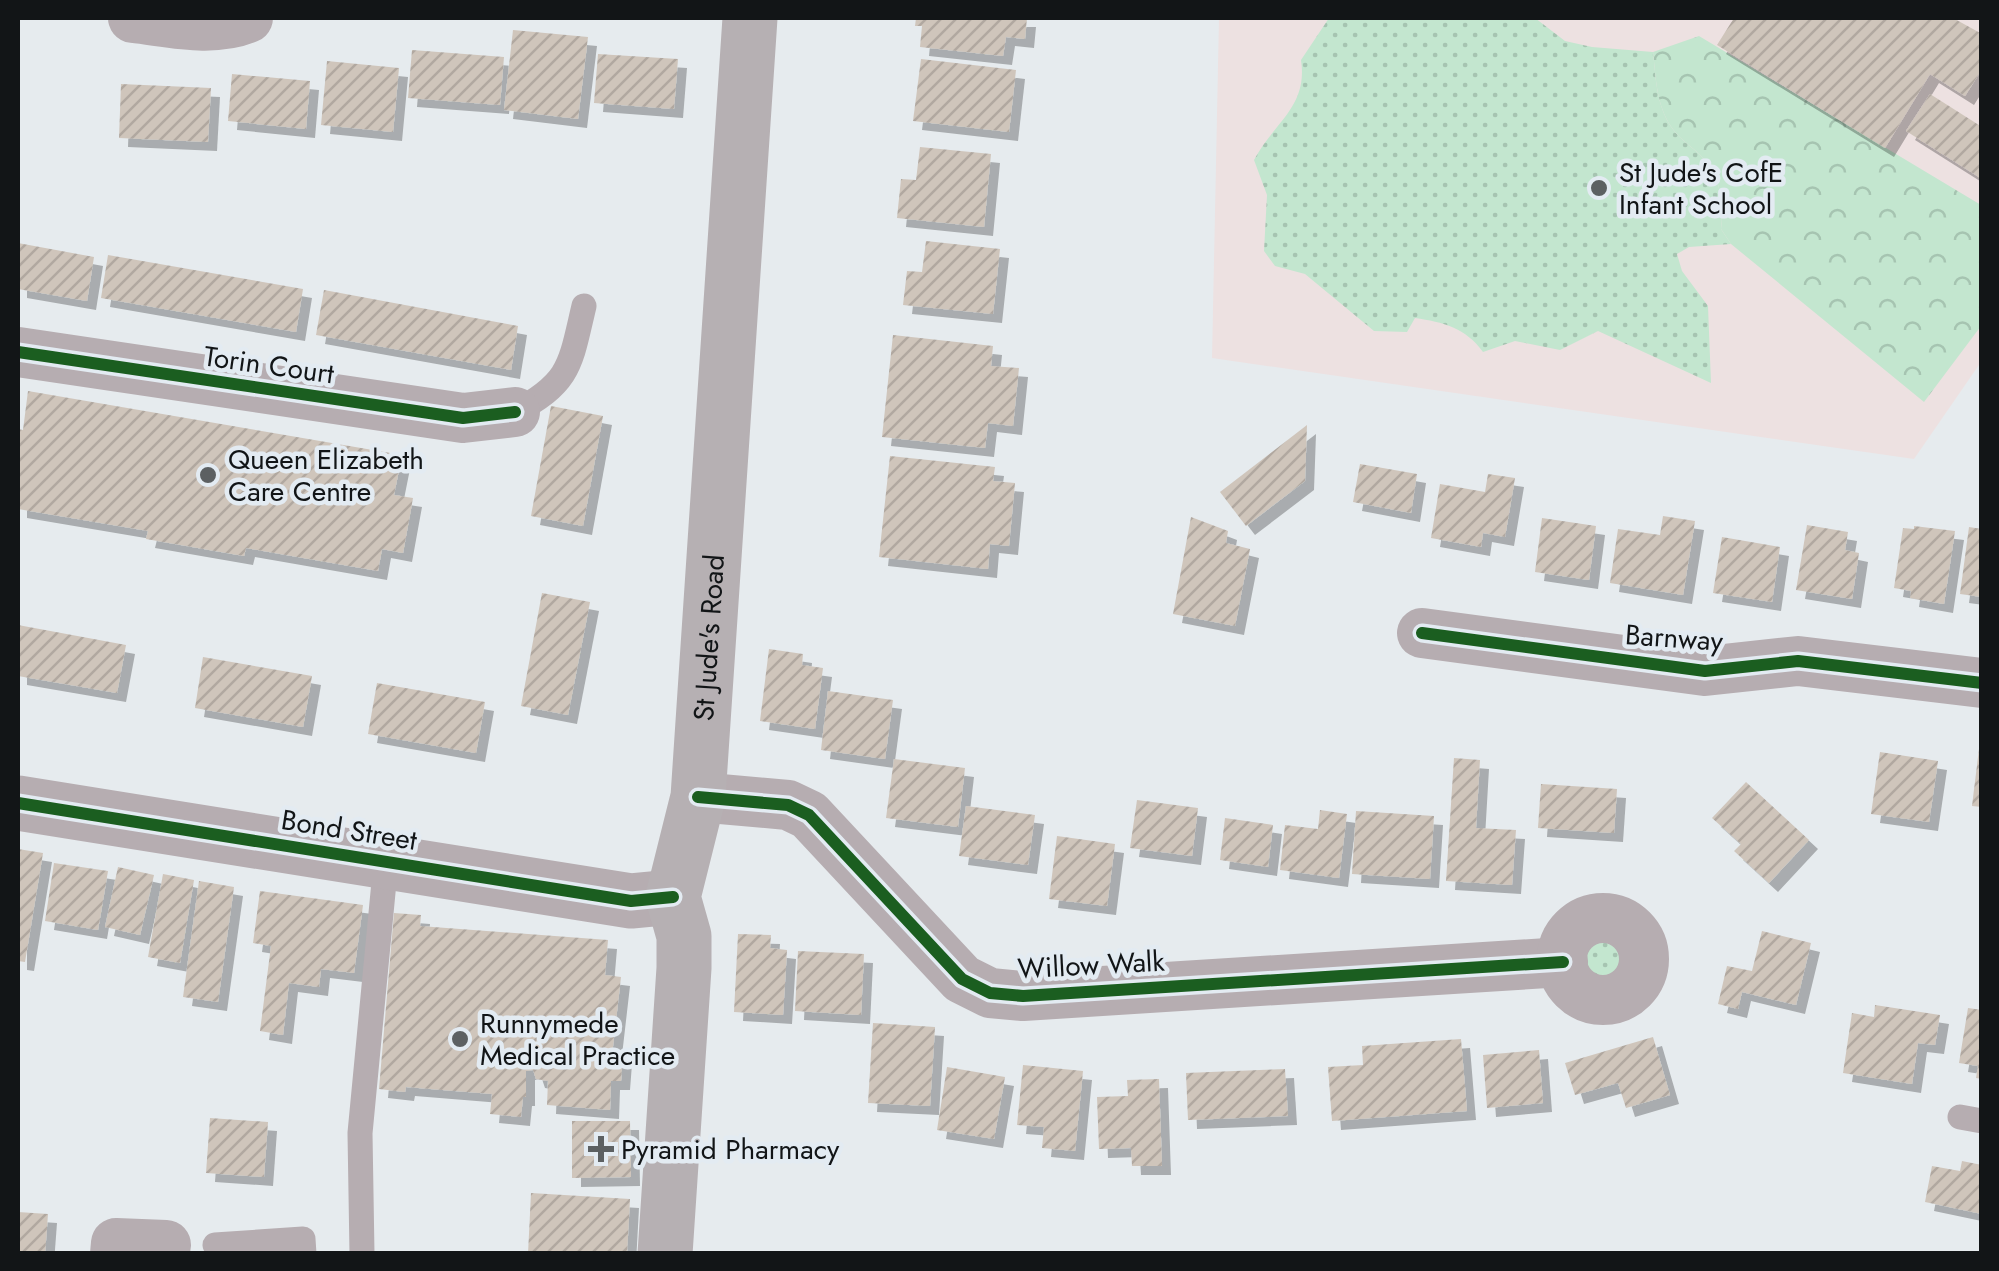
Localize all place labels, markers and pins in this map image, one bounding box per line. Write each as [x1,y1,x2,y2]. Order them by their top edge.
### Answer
place label: St Jude's CofE Infant School [1619,152,1783,225]
marker: St Jude's CofE Infant School [1588,177,1610,199]
place label: Queen Elizabeth Care Centre [228,439,424,512]
marker: Queen Elizabeth Care Centre [197,464,219,486]
place label: Runnymede Medical Practice [480,1003,675,1076]
marker: Runnymede Medical Practice [449,1028,471,1050]
place label: Pyramid Pharmacy [621,1129,840,1170]
marker: Pyramid Pharmacy [590,1138,612,1160]

